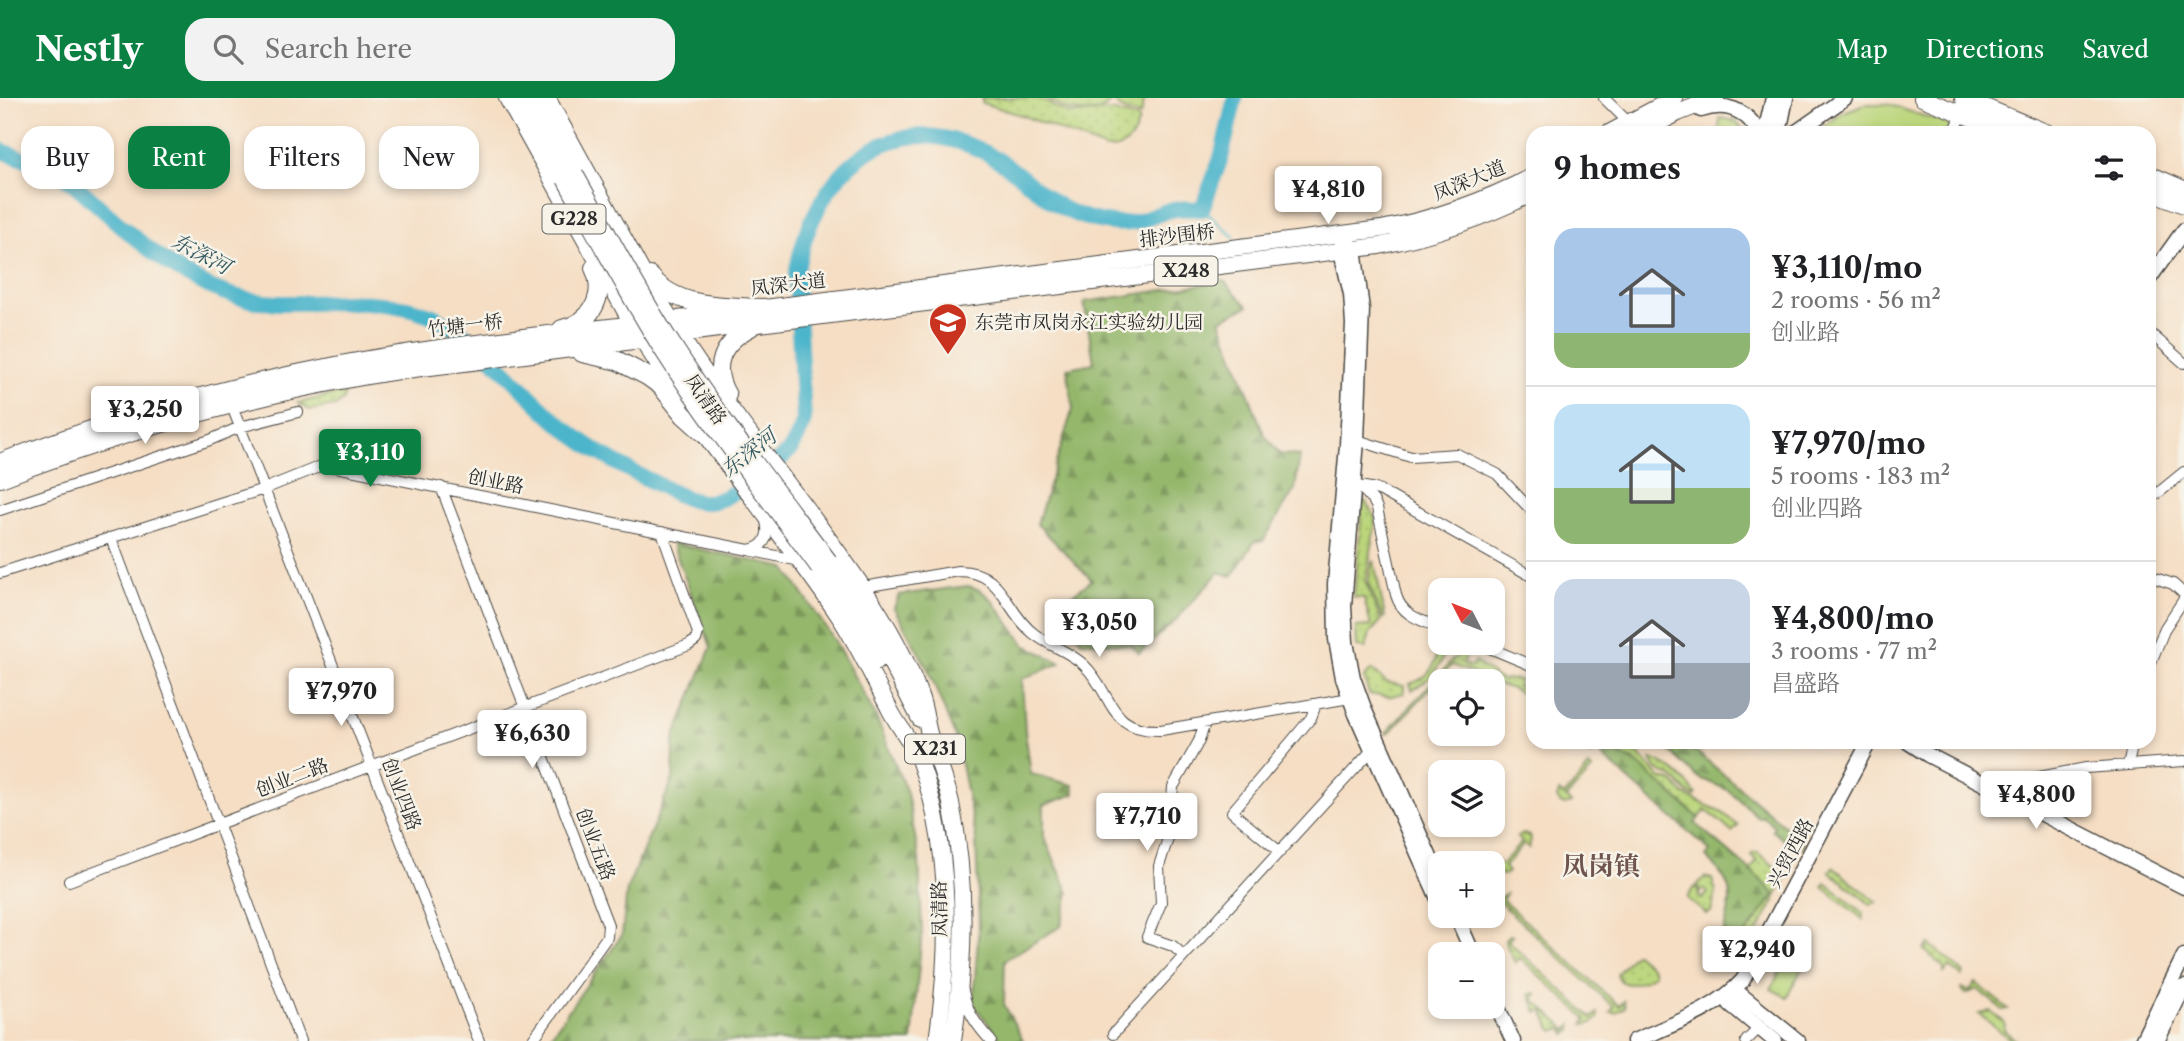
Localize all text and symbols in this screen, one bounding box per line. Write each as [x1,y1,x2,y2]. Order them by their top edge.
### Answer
search box [185,18,675,81]
text: Nestly [35,29,143,70]
icon: search [209,30,247,68]
text: Search here [265,33,412,65]
text: Map [1836,35,1888,64]
text: Directions [1926,35,2044,64]
text: Saved [2082,35,2149,64]
chip: Buy [21,126,114,189]
chip: Rent [128,126,230,189]
chip: Filters [244,126,365,189]
chip: New [379,126,479,189]
icon: filters [2090,149,2128,187]
text: 9 homes [1554,150,1681,187]
street label: 凤深大道 [1430,156,1509,205]
pin: ¥4,810 [1271,166,1385,226]
text: ¥4,810 [1291,175,1365,203]
road number: G228 [542,204,606,234]
street label: 排沙围桥 [1138,219,1216,252]
water label: 东深河 [168,228,238,281]
text: ¥3,110/mo [1771,249,1922,286]
road number: X248 [1154,256,1218,286]
icon: home [1610,256,1694,340]
street label: 凤深大道 [749,268,827,301]
text: 2 rooms · 56 m² [1771,286,1941,314]
school or university icon: 东莞市凤岗永江实验幼儿园 [927,301,969,356]
street label: 竹塘一桥 [426,309,504,342]
place label: 东莞市凤岗永江实验幼儿园 [975,311,1203,334]
text: 创业路 [1771,318,1840,346]
street label: 凤清路 [680,369,731,429]
pin: ¥3,250 [88,386,202,446]
text: ¥3,250 [107,395,183,423]
water label: 东深河 [716,421,784,482]
text: ¥7,970/mo [1771,425,1925,462]
pin: ¥3,110 [313,430,427,489]
icon: home [1610,432,1694,516]
text: ¥3,110 [335,438,405,466]
text: 5 rooms · 183 m² [1771,462,1950,490]
street label: 创业路 [466,465,526,498]
text: 创业四路 [1771,494,1863,522]
north arrow [1428,578,1505,654]
map controls [1428,578,1505,1019]
pin: ¥3,050 [1042,600,1156,659]
text: ¥4,800/mo [1771,600,1934,637]
icon: home [1610,607,1694,691]
text: ¥3,050 [1061,608,1137,636]
text: 3 rooms · 77 m² [1771,637,1937,665]
pin: ¥7,970 [284,668,398,728]
button: locate [1428,669,1505,746]
text: 昌盛路 [1771,669,1840,697]
text: ¥7,970 [305,677,377,705]
pin: ¥6,630 [475,710,589,770]
text: ¥6,630 [493,719,571,747]
road number: X231 [905,734,965,764]
street label: 创业二路 [253,753,332,802]
street label: 创业四路 [377,755,426,834]
button: layers [1428,760,1505,837]
pin: ¥4,800 [1979,772,2093,831]
text: ¥4,800 [1996,780,2076,808]
pin: ¥7,710 [1090,794,1204,853]
text: ¥7,710 [1112,802,1182,830]
street label: 创业五路 [571,805,620,884]
street label: 兴贸西路 [1762,814,1818,892]
district label: 凤岗镇 [1562,850,1640,882]
button: + [1428,851,1505,928]
street label: 凤清路 [928,880,951,938]
pin: ¥2,940 [1700,926,1814,986]
text: ¥2,940 [1718,935,1796,963]
button: − [1428,942,1505,1019]

